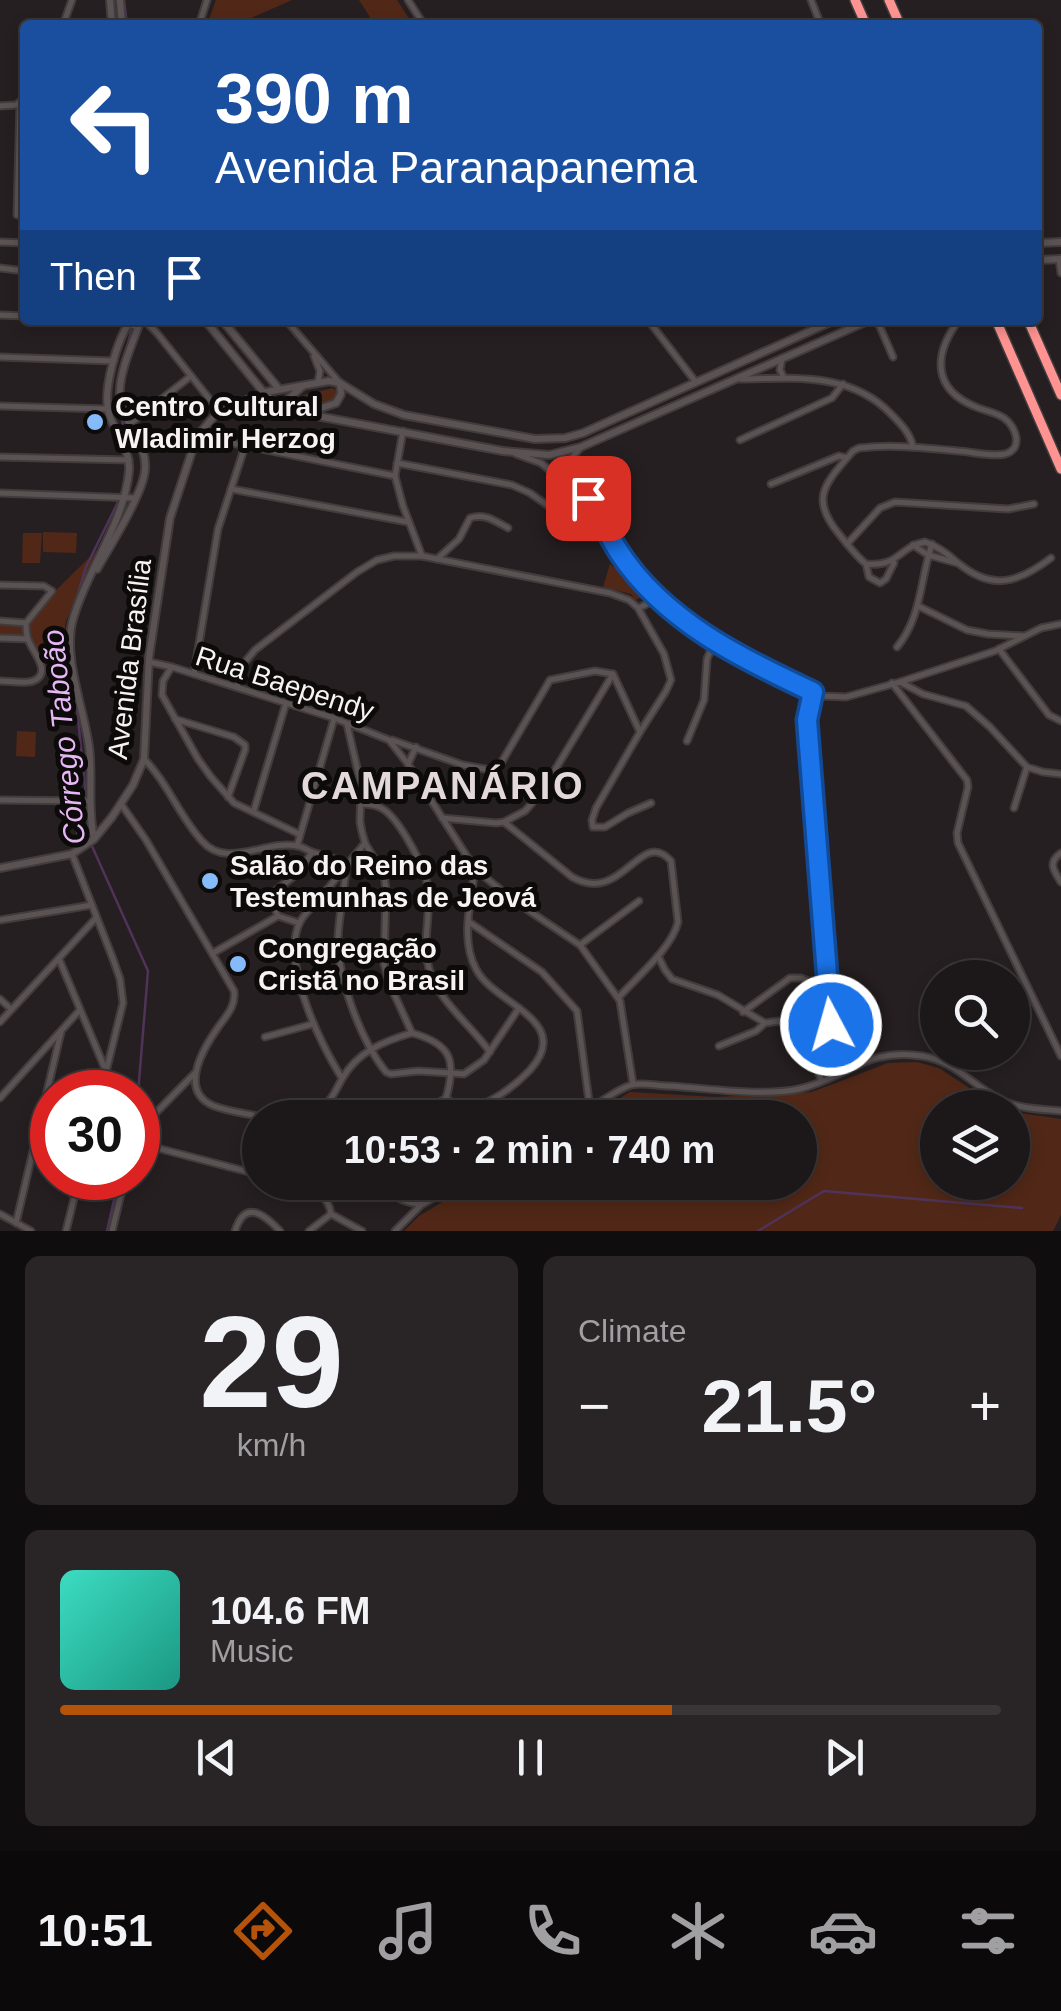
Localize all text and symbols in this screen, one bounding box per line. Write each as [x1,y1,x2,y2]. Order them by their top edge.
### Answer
icon: left [50,60,180,190]
text: 390 m [215,60,413,138]
text: Avenida Paranapanema [215,142,697,193]
icon: arrive [157,250,212,305]
text: Then [50,256,137,298]
place label: Centro Cultural Wladimir Herzog [115,391,336,454]
marker: Centro Cultural Wladimir Herzog [84,411,106,433]
pin [546,456,631,541]
icon: arrive [561,471,616,526]
street label: Avenida Brasília [102,557,157,761]
water label: Córrego Taboão [36,628,91,846]
street label: Rua Baependy [192,640,378,727]
district label: CAMPANÁRIO [301,764,585,807]
place label: Salão do Reino das Testemunhas de Jeová [230,850,536,913]
marker: Salão do Reino das Testemunhas de Jeová [199,870,221,892]
place label: Congregação Cristã no Brasil [258,933,465,996]
marker: Congregação Cristã no Brasil [227,953,249,975]
map controls [920,960,1030,1200]
button: search [920,960,1030,1070]
position arrow [779,973,883,1077]
speed limit sign: 30 [30,1070,160,1200]
button: layers [920,1090,1030,1200]
text: 10:53 · 2 min · 740 m [344,1129,715,1171]
text: 29 [199,1289,344,1435]
text: Climate [578,1313,686,1349]
text: 21.5° [702,1364,877,1448]
text: − [578,1375,610,1437]
text: + [969,1375,1001,1437]
text: km/h [237,1427,306,1463]
text: 104.6 FM [210,1590,371,1632]
text: Music [210,1633,294,1669]
icon: previous [189,1730,244,1785]
icon: pause [503,1730,558,1785]
icon: next [817,1730,872,1785]
icon: directions [228,1896,298,1966]
icon: music [373,1896,443,1966]
icon: phone [518,1896,588,1966]
icon: climate [663,1896,733,1966]
icon: car [808,1896,878,1966]
icon: filters [953,1896,1023,1966]
text: 10:51 [38,1905,153,1956]

